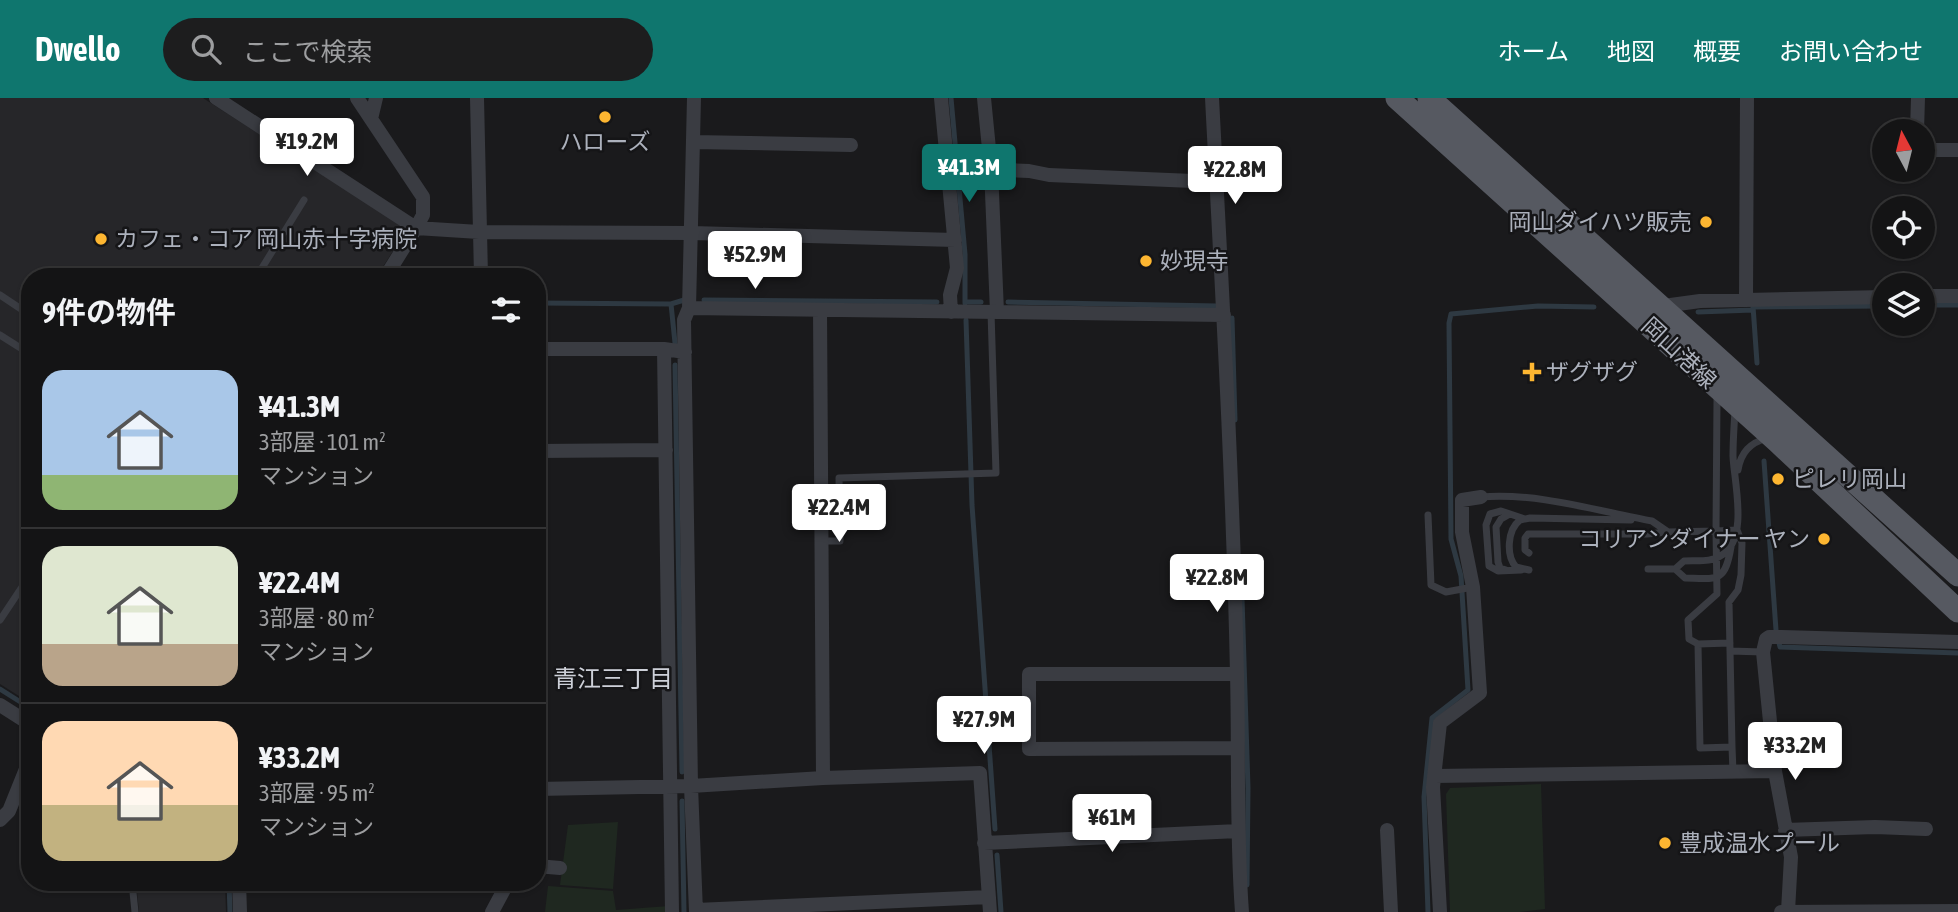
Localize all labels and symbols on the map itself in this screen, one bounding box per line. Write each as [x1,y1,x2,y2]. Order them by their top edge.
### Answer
marker: ハローズ [597,109,613,125]
pin: ¥19.2M [250,118,364,178]
north arrow [1872,119,1936,182]
place label: ハローズ [560,129,650,155]
pin: ¥41.3M [912,144,1026,204]
pin: ¥22.8M [1178,146,1292,206]
place label: 岡山ダイハツ販売 [1508,209,1692,235]
marker: 岡山ダイハツ販売 [1698,214,1714,230]
place label: カフェ・コア 岡山赤十字病院 [115,226,417,252]
marker: カフェ・コア 岡山赤十字病院 [93,231,109,247]
pin: ¥52.9M [698,232,812,291]
place label: 妙現寺 [1160,248,1229,274]
marker: 妙現寺 [1138,253,1154,269]
street label: 岡山港線 [1636,312,1722,394]
place label: ザグザグ [1546,359,1638,385]
marker: ザグザグ [1524,364,1540,380]
place label: ピレリ岡山 [1792,466,1907,492]
marker: ピレリ岡山 [1770,471,1786,487]
pin: ¥22.4M [782,484,896,544]
place label: コリアンダイナー ヤン [1578,526,1810,552]
marker: コリアンダイナー ヤン [1816,531,1832,547]
pin: ¥22.8M [1160,554,1274,614]
district label: 青江三丁目 [553,665,673,692]
pin: ¥27.9M [927,696,1041,756]
pin: ¥33.2M [1738,722,1852,782]
pin: ¥61M [1071,794,1153,854]
place label: 豊成温水プール [1679,830,1840,856]
marker: 豊成温水プール [1657,835,1673,851]

